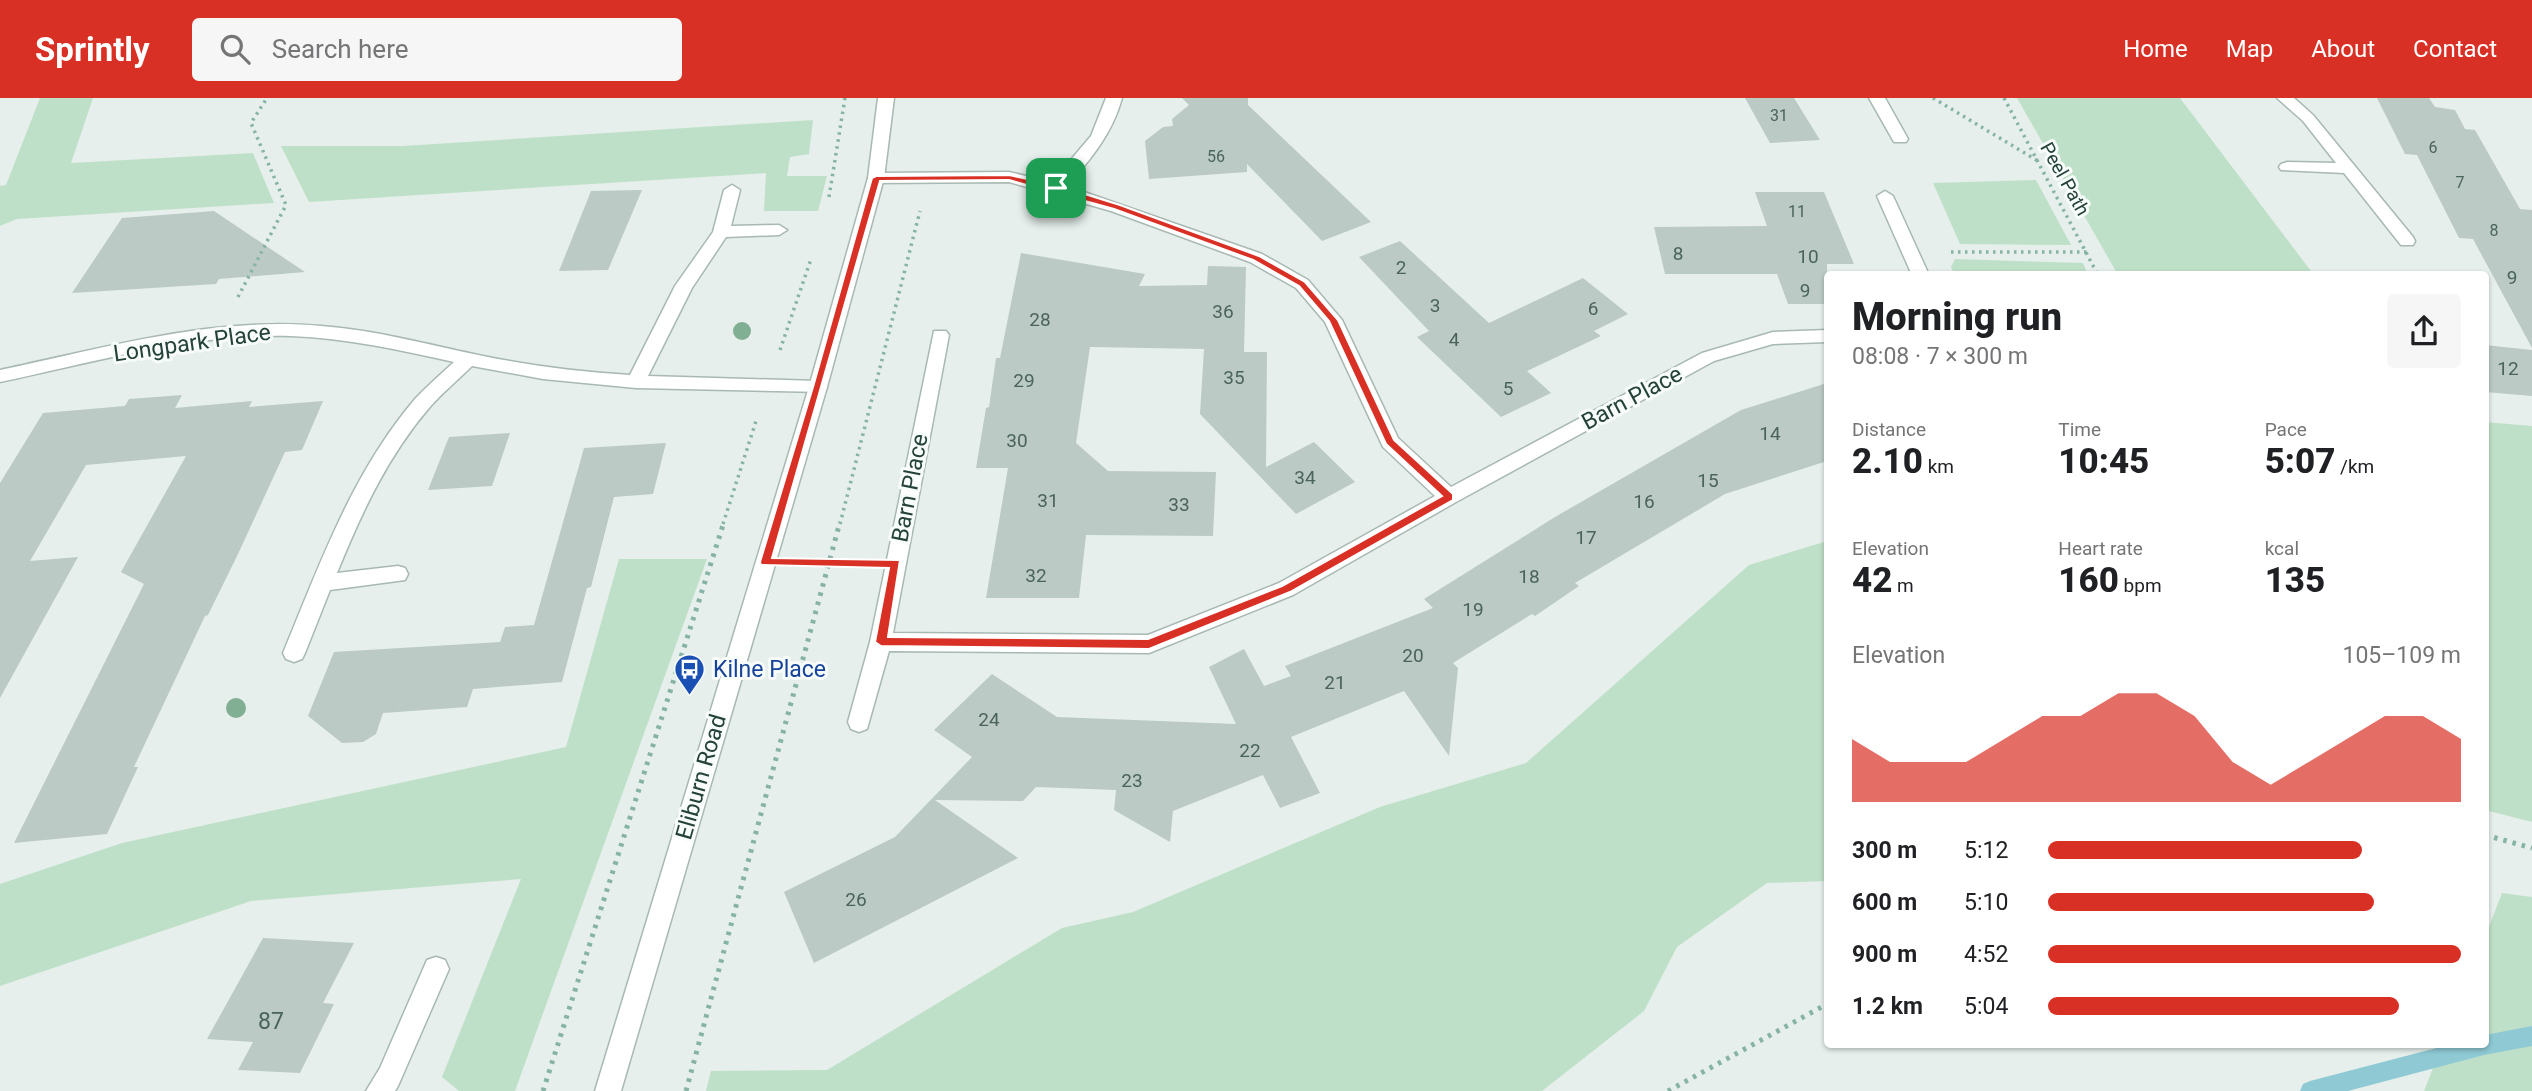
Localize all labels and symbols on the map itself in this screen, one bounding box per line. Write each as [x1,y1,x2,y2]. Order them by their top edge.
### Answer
house number: 31 [1770,106,1788,125]
street label: Peel Path [2035,138,2095,220]
house number: 6 [2429,138,2438,157]
house number: 56 [1207,147,1225,166]
pin [1026,158,1086,218]
house number: 7 [2456,173,2465,192]
house number: 11 [1788,202,1806,221]
house number: 8 [2490,221,2499,240]
house number: 8 [1673,242,1683,265]
house number: 10 [1797,245,1819,268]
house number: 2 [1396,256,1406,279]
house number: 9 [2507,266,2517,289]
house number: 9 [1800,279,1810,302]
house number: 3 [1430,294,1440,317]
house number: 6 [1588,297,1598,320]
house number: 36 [1212,300,1234,323]
house number: 28 [1029,308,1051,331]
street label: Longpark Place [112,319,272,367]
house number: 4 [1449,328,1460,351]
house number: 12 [2497,357,2519,380]
street label: Barn Place [1577,360,1687,436]
house number: 35 [1223,366,1245,389]
house number: 29 [1013,369,1035,392]
house number: 5 [1503,377,1513,400]
house number: 14 [1759,422,1781,445]
house number: 30 [1006,429,1028,452]
street label: Barn Place [886,431,934,545]
house number: 34 [1294,466,1316,489]
house number: 15 [1697,469,1719,492]
house number: 31 [1037,489,1059,512]
house number: 16 [1633,490,1655,513]
house number: 33 [1168,493,1190,516]
house number: 17 [1575,526,1597,549]
house number: 32 [1025,564,1047,587]
house number: 18 [1518,565,1540,588]
house number: 19 [1462,598,1484,621]
house number: 20 [1402,644,1424,667]
bus stop icon: Kilne Place [673,652,707,696]
place label: Kilne Place [713,656,826,683]
house number: 21 [1324,671,1346,694]
house number: 24 [978,708,1000,731]
street label: Eliburn Road [670,711,732,843]
house number: 22 [1239,739,1261,762]
house number: 23 [1121,769,1143,792]
house number: 26 [845,888,867,911]
house number: 87 [258,1008,284,1035]

